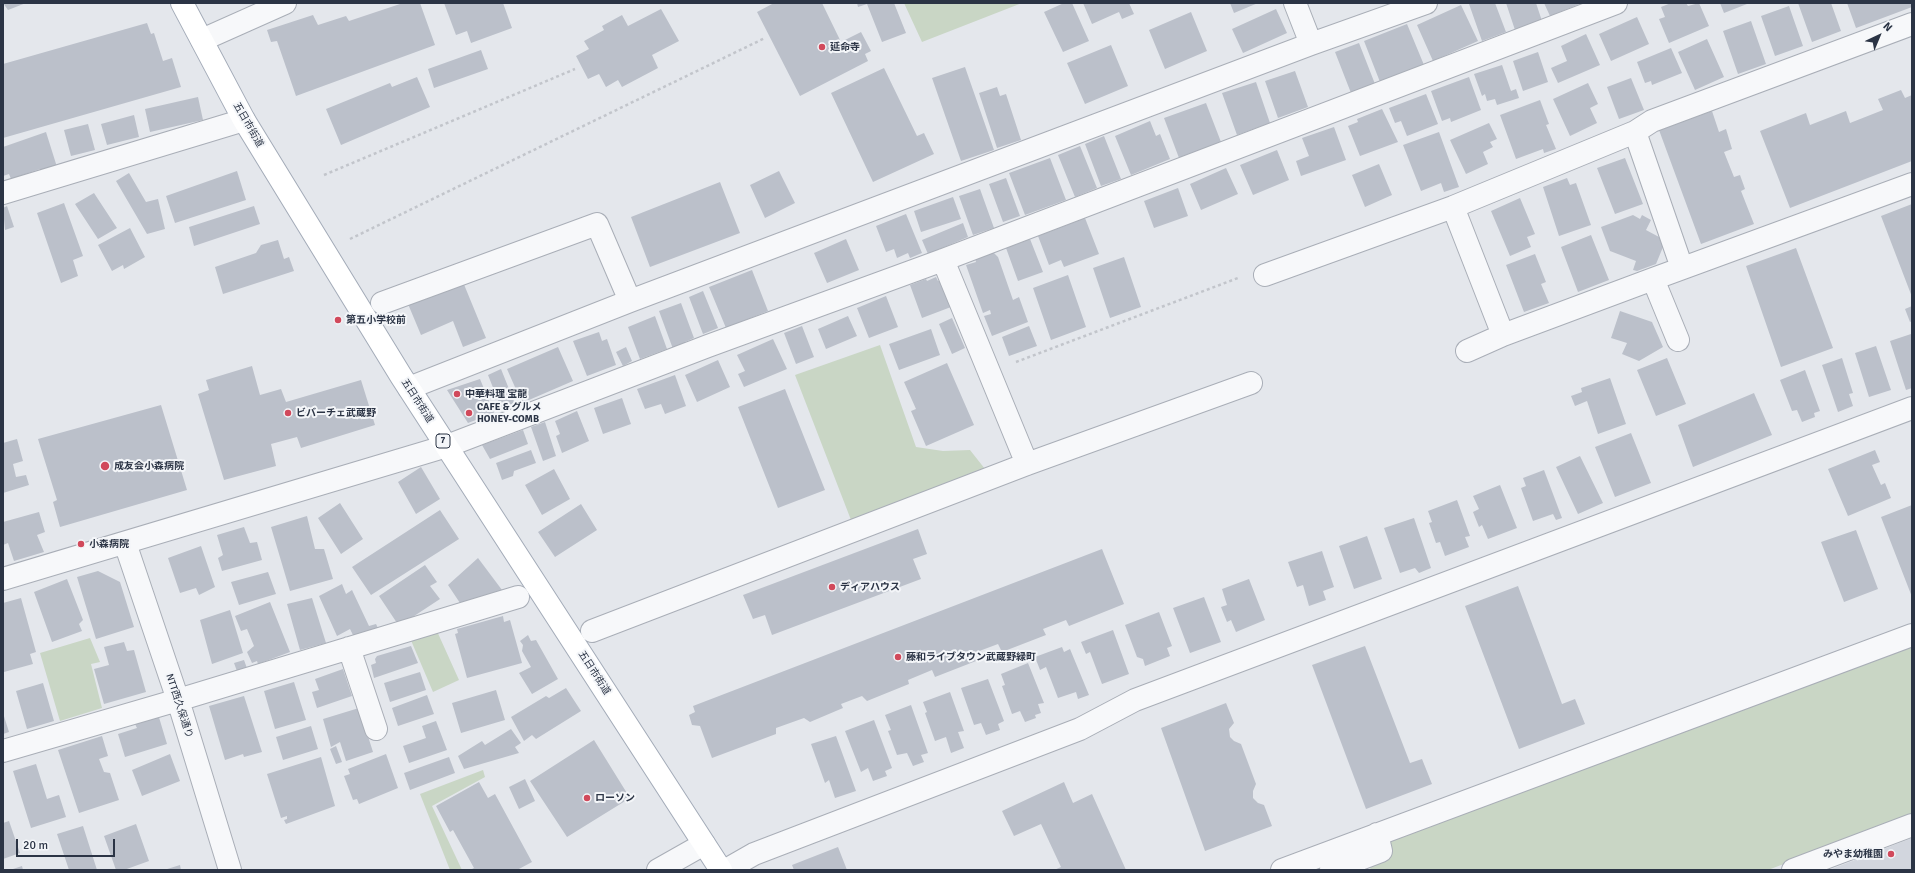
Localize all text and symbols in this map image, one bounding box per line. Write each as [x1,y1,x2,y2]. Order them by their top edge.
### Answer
north arrow [1859,16,1899,56]
text: N [1880,20,1895,34]
place label: 延命寺 [830,41,860,53]
marker: 延命寺 [817,42,827,52]
street label: 五日市街道 [230,100,266,150]
place label: 第五小学校前 [346,314,406,326]
marker: 第五小学校前 [333,315,343,325]
street label: 五日市街道 [398,377,436,425]
place label: 中華料理 宝龍 [465,388,527,400]
marker: 中華料理 宝龍 [452,389,462,399]
place label: CAFE & グルメ HONEY-COMB [477,401,542,424]
place label: ビバーチェ武蔵野 [296,407,376,419]
marker: ビバーチェ武蔵野 [283,408,293,418]
marker: CAFE & グルメ HONEY-COMB [464,408,474,418]
road number: 7 [436,434,450,448]
marker: 成友会小森病院 [99,460,111,472]
place label: 成友会小森病院 [114,460,184,472]
place label: 小森病院 [89,538,129,550]
marker: 小森病院 [76,539,86,549]
place label: ディアハウス [840,581,900,593]
marker: ディアハウス [827,582,837,592]
street label: 五日市街道 [575,649,613,697]
place label: 藤和ライブタウン武蔵野緑町 [906,651,1036,663]
marker: 藤和ライブタウン武蔵野緑町 [893,652,903,662]
street label: NTT西久保通り [163,672,195,740]
place label: ローソン [595,792,635,804]
marker: ローソン [582,793,592,803]
scale bar [18,831,117,857]
text: 20 m [23,838,48,853]
place label: みやま幼稚園 [1823,848,1883,860]
marker: みやま幼稚園 [1886,849,1896,859]

